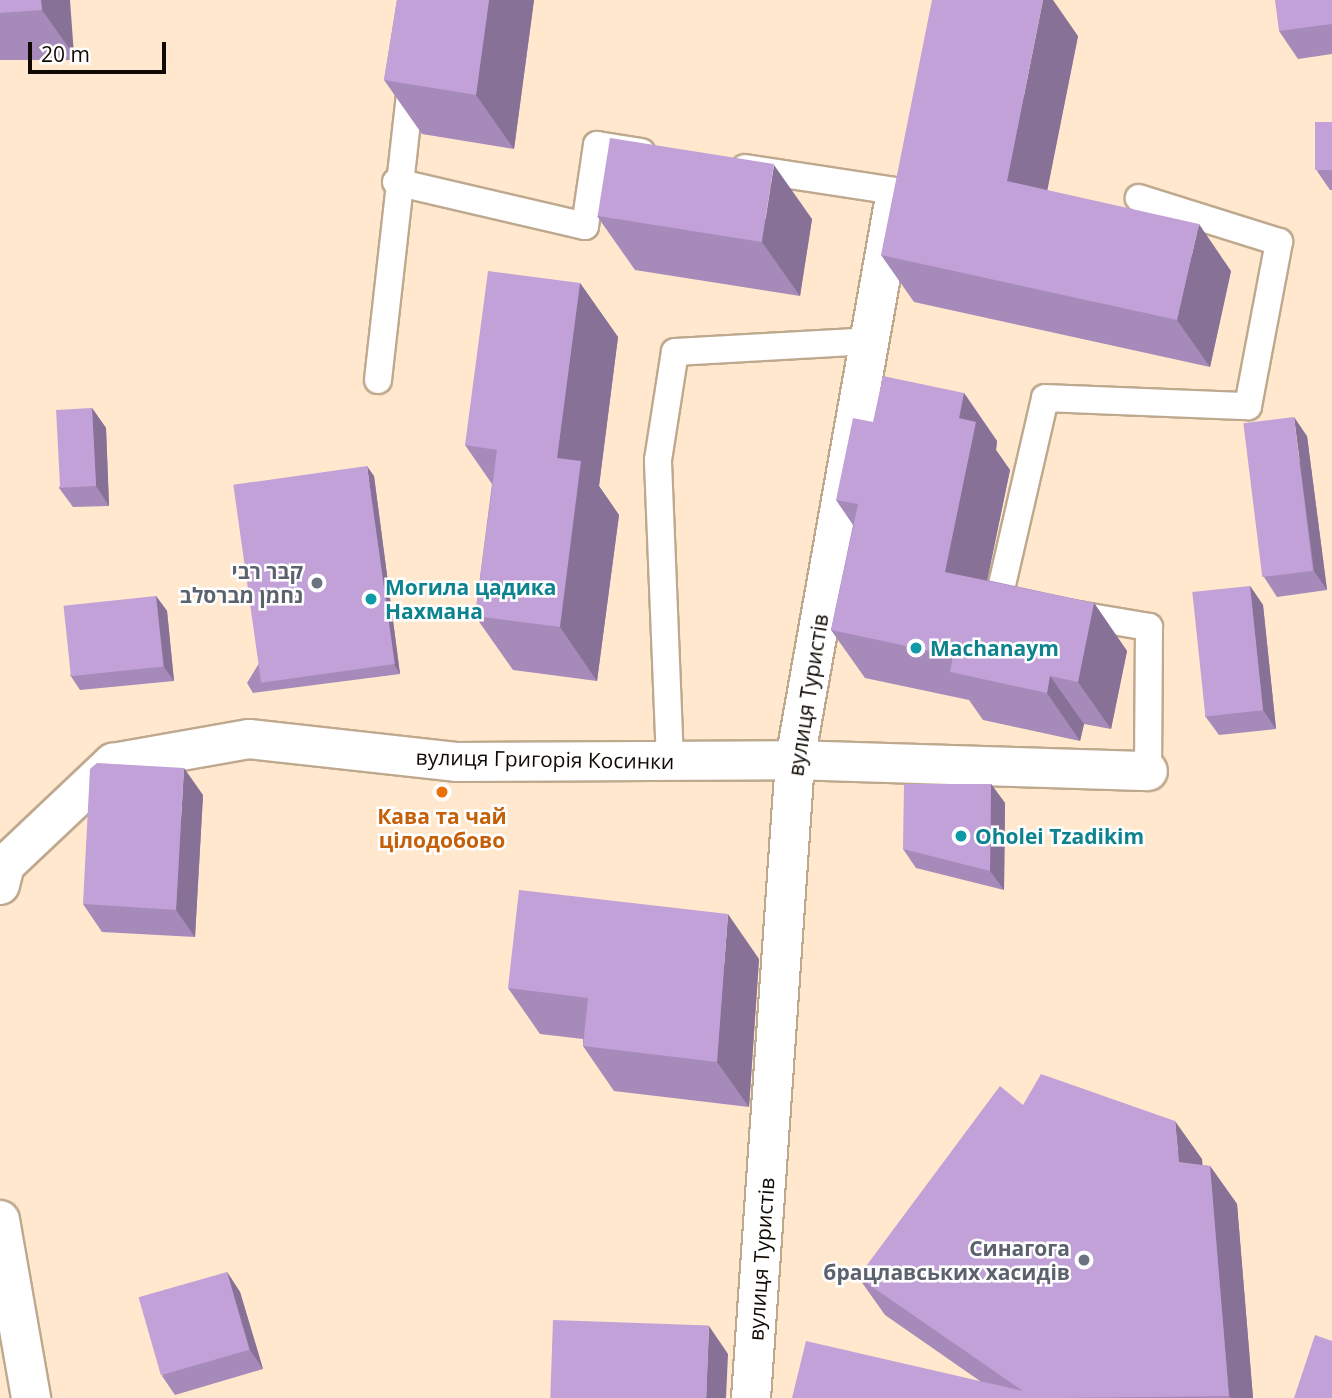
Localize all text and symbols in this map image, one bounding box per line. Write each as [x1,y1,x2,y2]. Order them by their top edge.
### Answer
scale bar [32,28,170,72]
text: 20 m [41,40,90,68]
place label: קבר רבי נחמן מברסלב [180,558,303,608]
place label: Могила цадика Нахмана [385,574,557,624]
marker: קבר רבי נחמן מברסלב [309,575,325,591]
marker: Могила цадика Нахмана [363,591,379,607]
street label: вулиця Туристів [783,612,833,778]
place label: Machanaym [930,635,1059,661]
marker: Machanaym [908,640,924,656]
street label: вулиця Григорія Косинки [416,744,674,774]
marker: Кава та чай цілодобово [434,784,450,800]
place label: Кава та чай цілодобово [377,803,507,853]
place label: Oholei Tzadikim [975,823,1144,849]
marker: Oholei Tzadikim [953,828,969,844]
street label: вулиця Туристів [743,1176,779,1342]
place label: Синагога брацлавських хасидів [823,1235,1070,1285]
marker: Синагога брацлавських хасидів [1076,1252,1092,1268]

